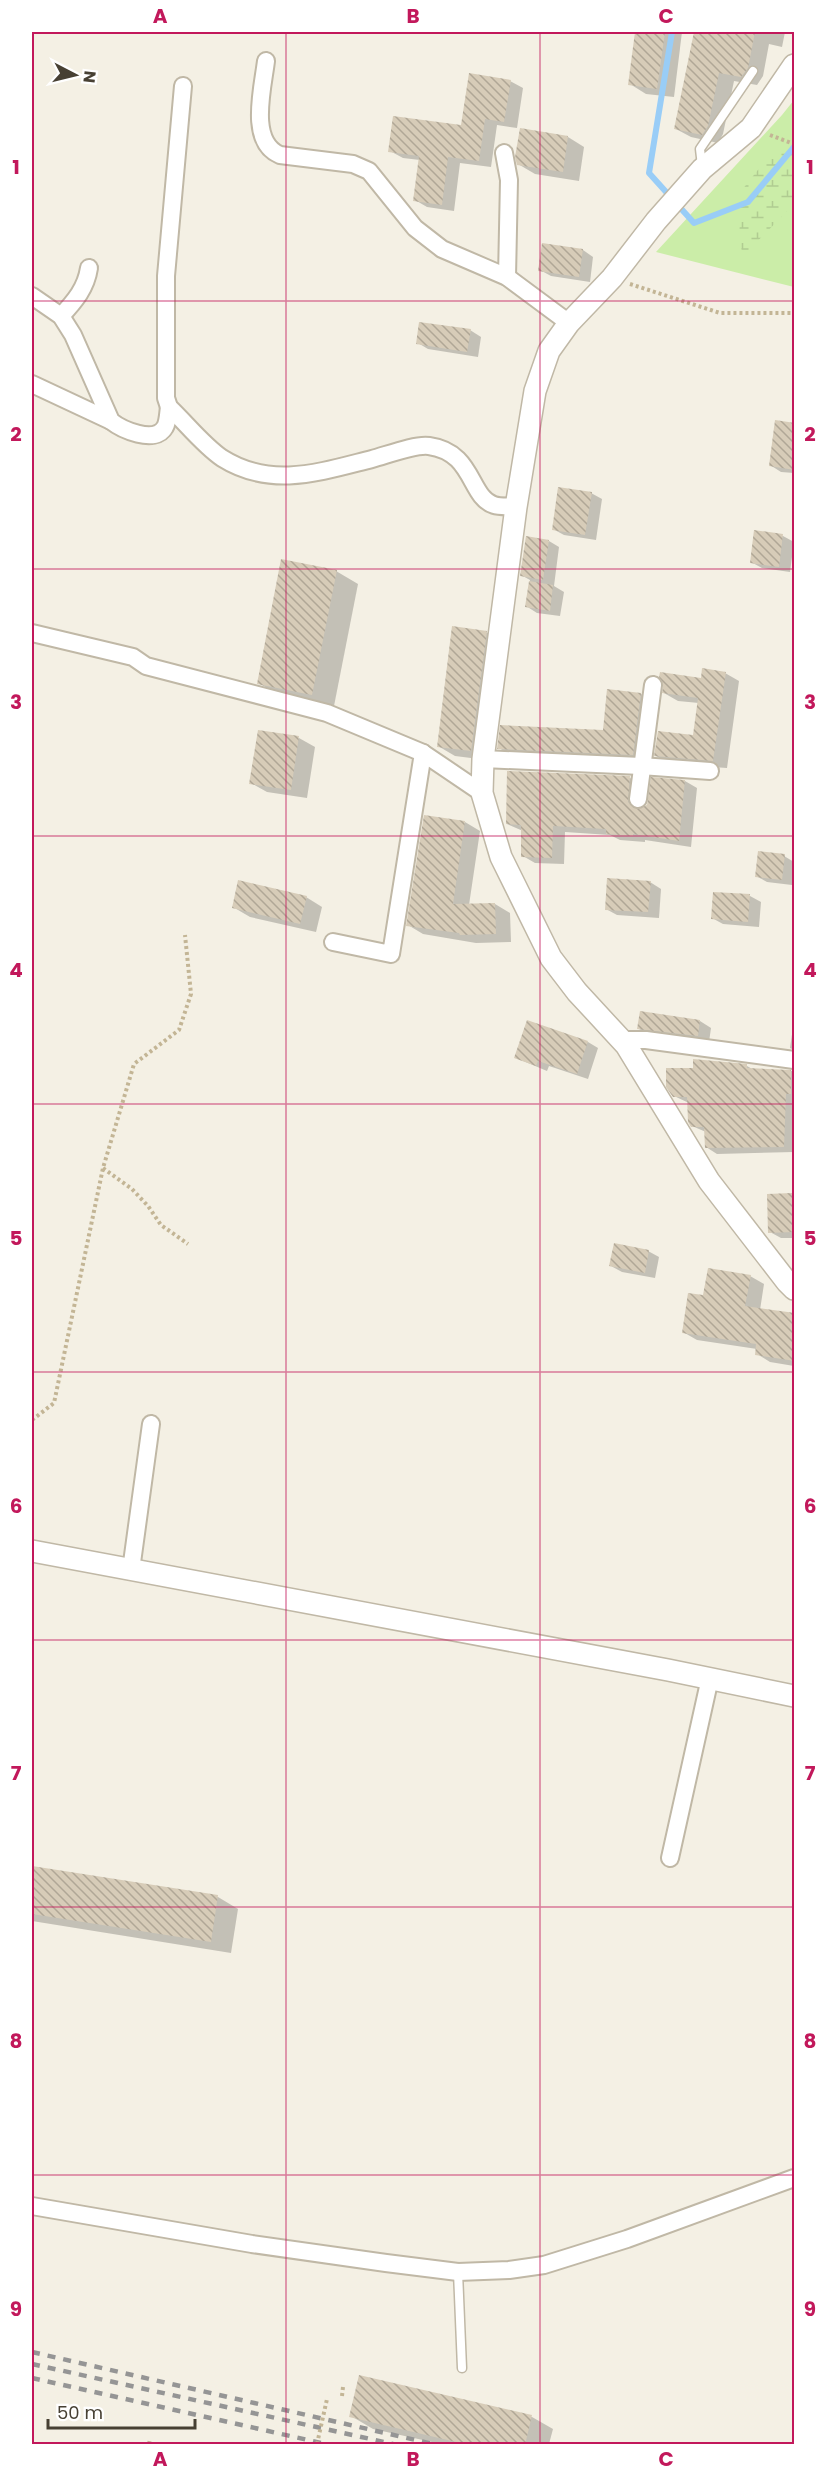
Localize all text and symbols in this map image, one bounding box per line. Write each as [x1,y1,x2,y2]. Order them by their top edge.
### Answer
text: A [153,2,168,30]
text: B [406,2,420,30]
text: C [658,2,674,30]
north arrow [45,45,105,105]
text: N [77,69,102,84]
text: 1 [12,153,20,181]
text: 1 [806,153,814,181]
text: 2 [10,420,22,448]
text: 2 [804,420,816,448]
text: 3 [10,688,22,716]
text: 3 [804,688,816,716]
text: 4 [9,956,23,984]
text: 4 [803,956,817,984]
text: 5 [10,1224,23,1252]
text: 5 [804,1224,817,1252]
text: 6 [10,1492,22,1520]
text: 6 [804,1492,816,1520]
text: 7 [11,1759,22,1787]
text: 7 [805,1759,816,1787]
text: 8 [10,2027,22,2055]
text: 8 [804,2027,816,2055]
text: 9 [10,2295,22,2323]
text: 9 [804,2295,816,2323]
scale bar [48,2392,195,2430]
text: 50 m [57,2400,103,2425]
text: A [153,2445,168,2473]
text: B [406,2445,420,2473]
text: C [658,2445,674,2473]

